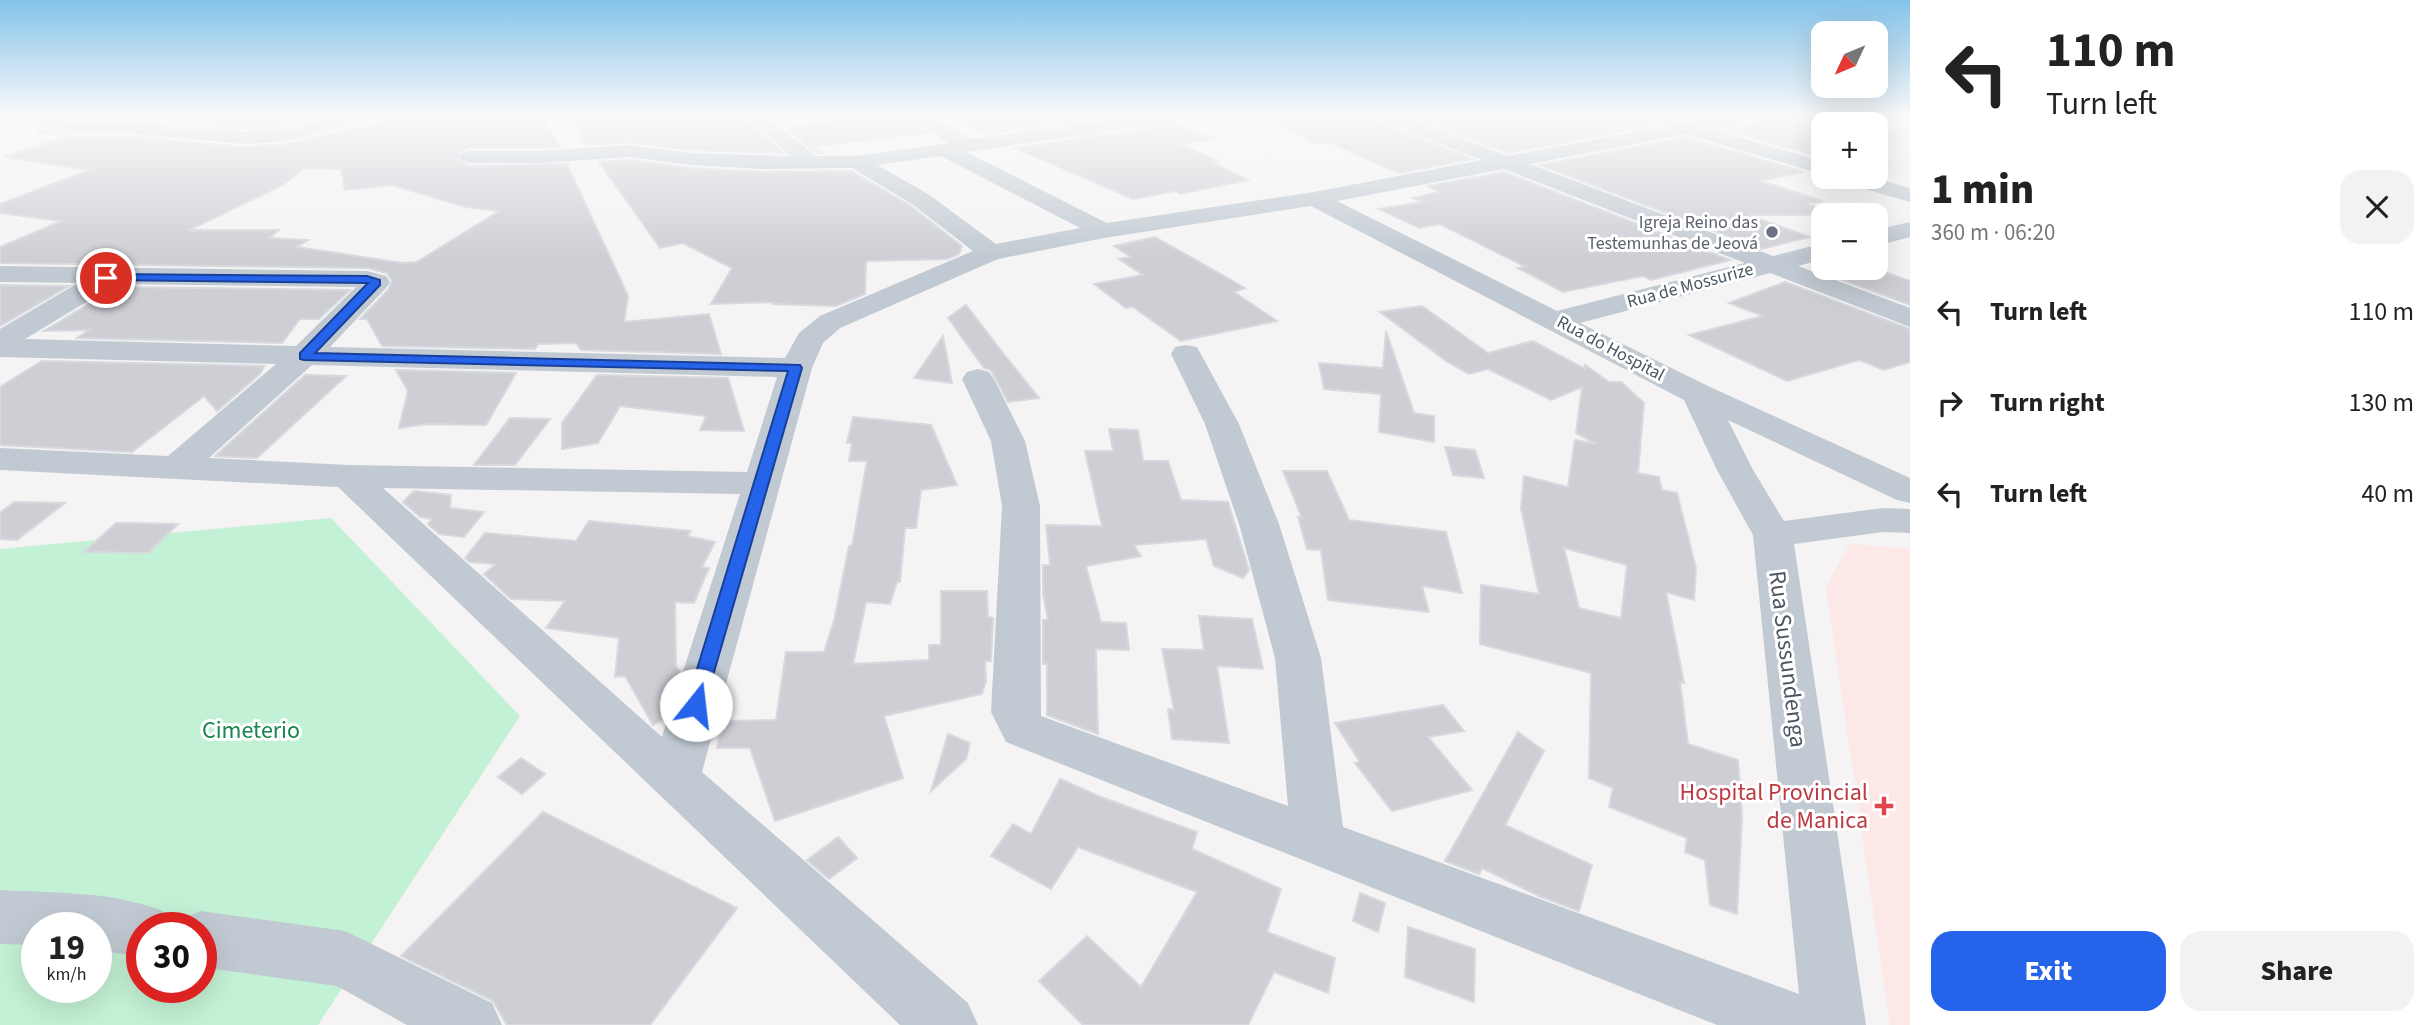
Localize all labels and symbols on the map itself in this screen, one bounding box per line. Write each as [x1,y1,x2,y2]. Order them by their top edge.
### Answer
north arrow [1811,21,1888,98]
place label: Igreja Reino das Testemunhas de Jeová [1587,210,1758,256]
marker: Igreja Reino das Testemunhas de Jeová [1764,224,1780,240]
pin [76,248,136,308]
street label: Rua de Mossurize [1624,257,1756,314]
street label: Rua do Hospital [1552,310,1669,387]
street label: Rua Sussundenga [1759,569,1816,749]
position arrow [659,668,733,742]
park label: Cimeterio [202,713,300,748]
place label: Hospital Provincial de Manica [1680,775,1868,838]
marker: Hospital Provincial de Manica [1874,796,1894,816]
speed limit sign: 30 [126,912,217,1003]

